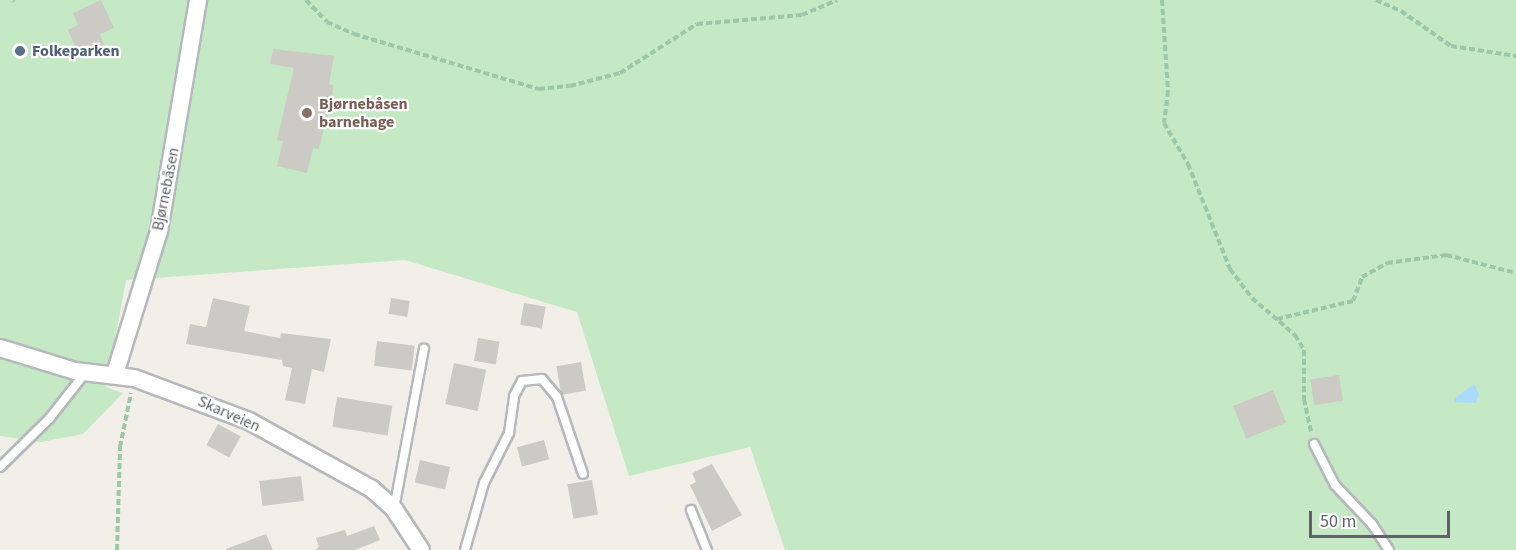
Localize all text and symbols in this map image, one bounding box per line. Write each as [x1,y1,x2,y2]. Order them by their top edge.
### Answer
place label: Folkeparken [32,41,120,61]
marker: Folkeparken [13,44,27,58]
place label: Bjørnebåsen barnehage [319,94,408,132]
marker: Bjørnebåsen barnehage [300,106,314,120]
street label: Bjørnebåsen [149,146,183,232]
street label: Skarveien [195,392,263,436]
scale bar [1312,499,1453,537]
text: 50 m [1320,509,1356,534]

